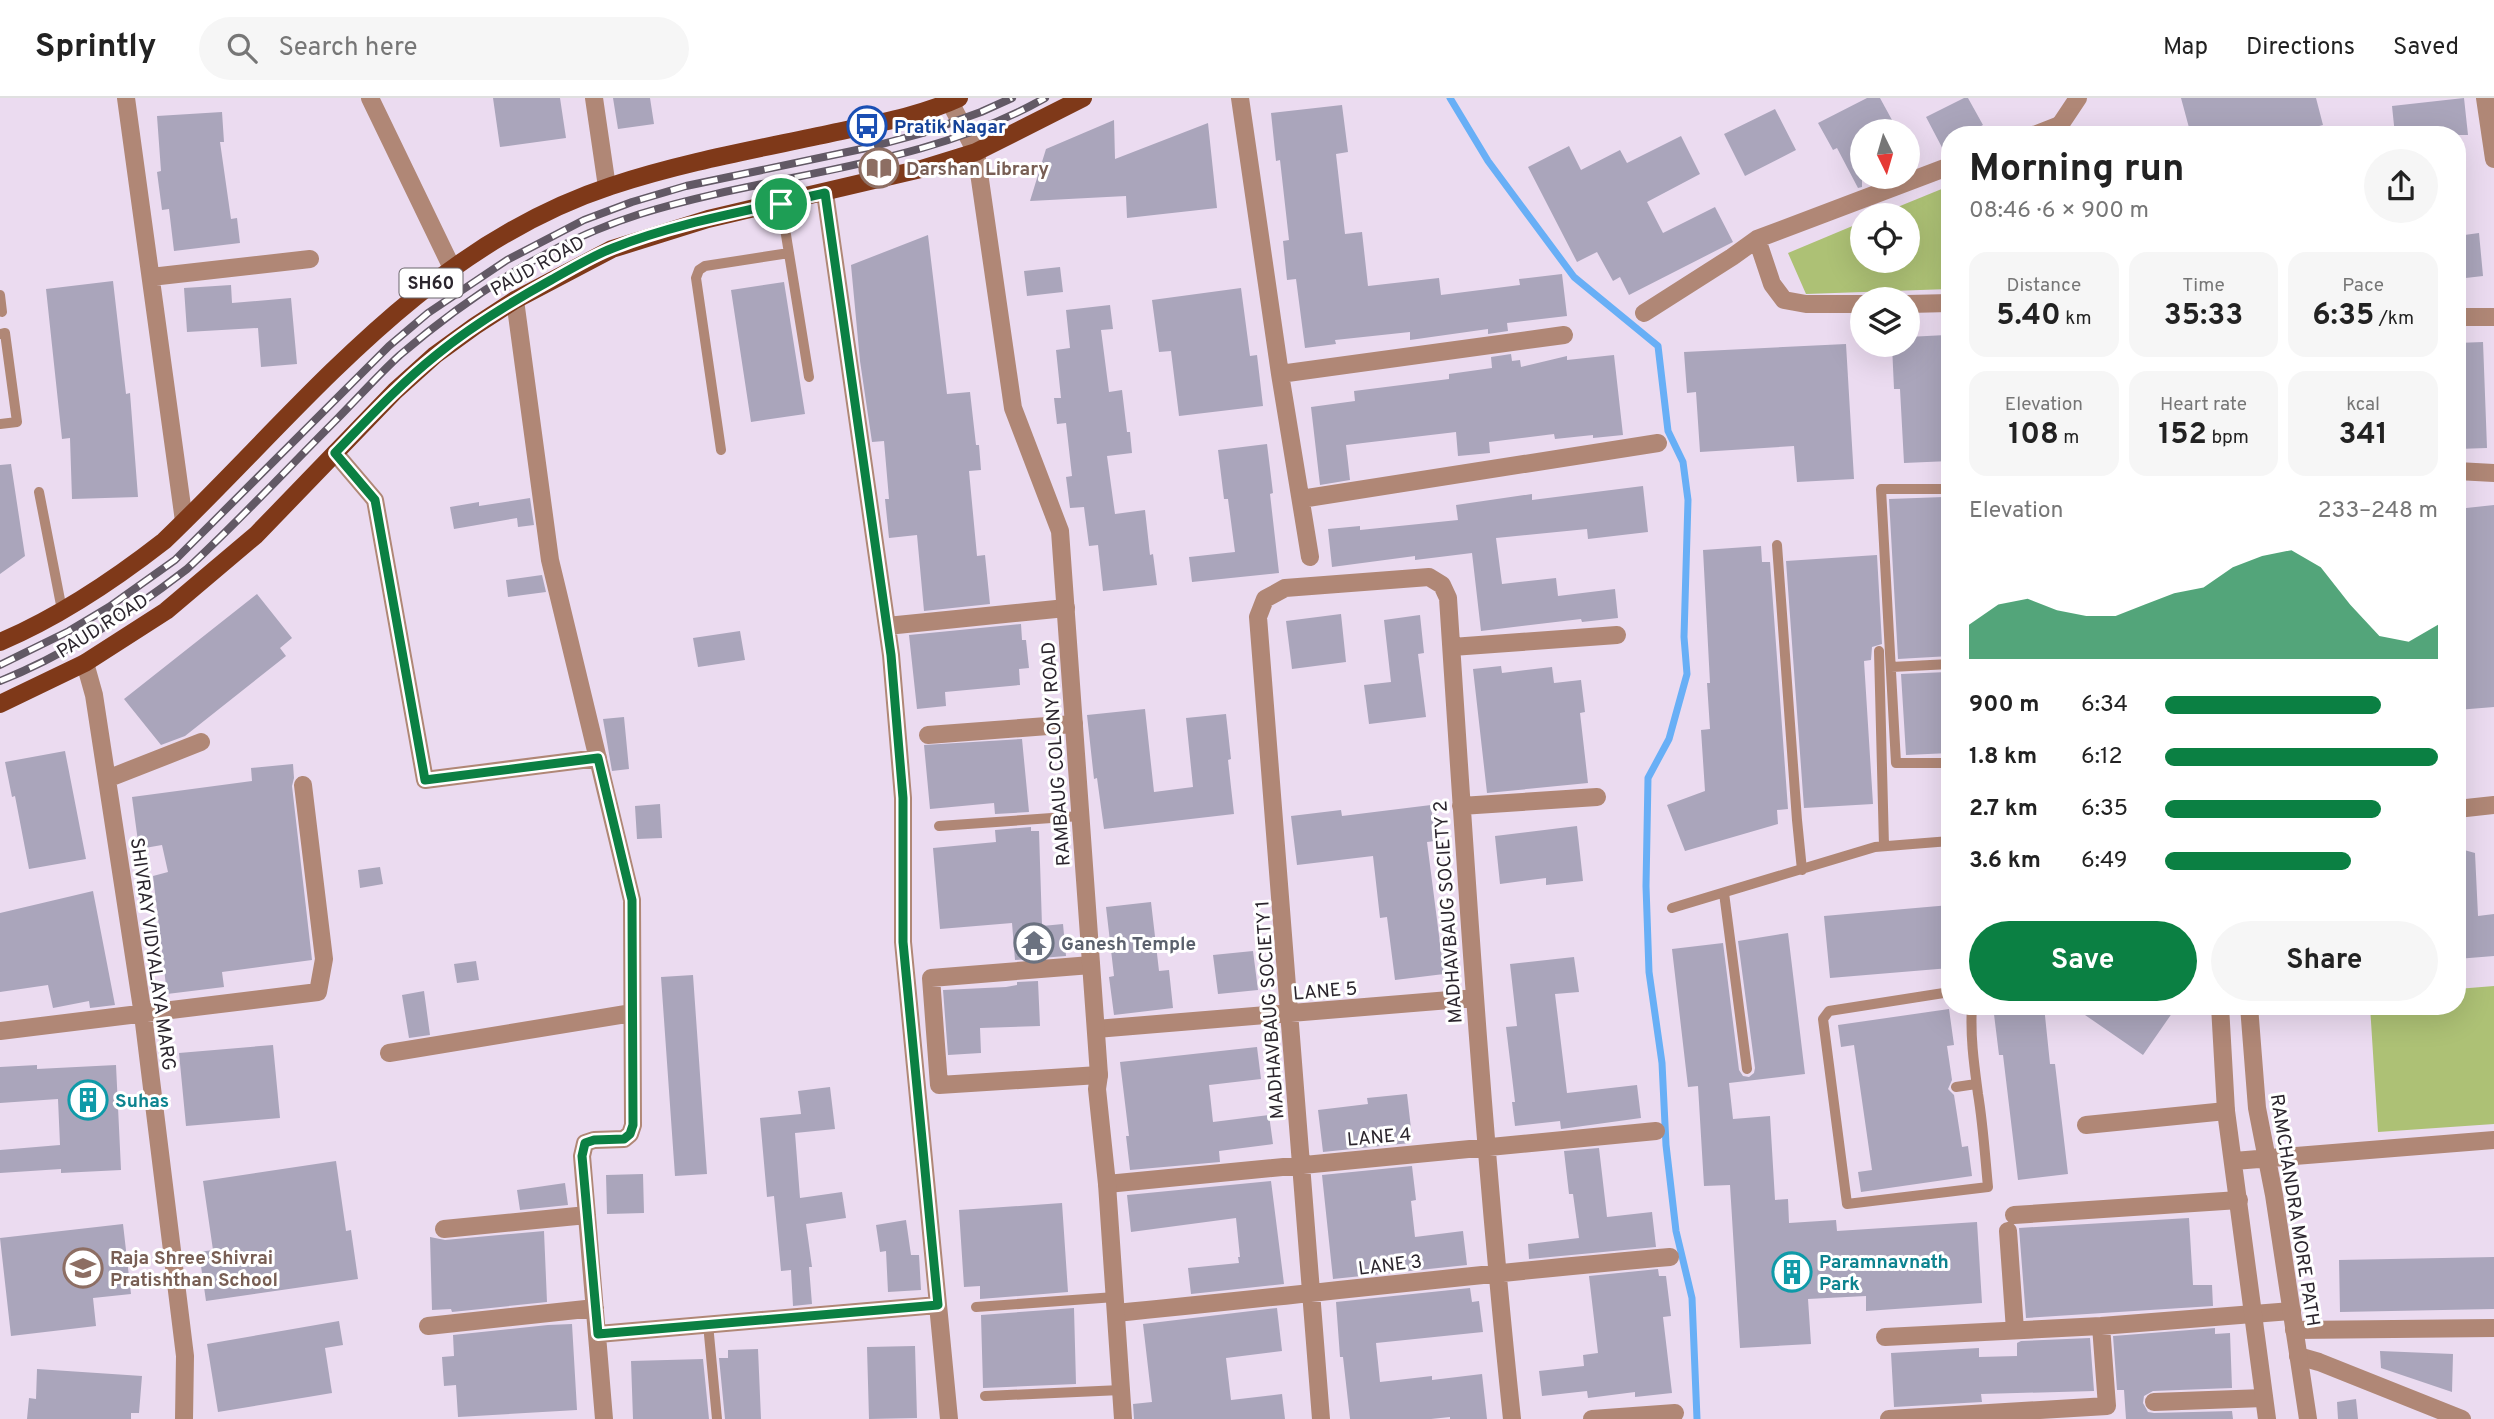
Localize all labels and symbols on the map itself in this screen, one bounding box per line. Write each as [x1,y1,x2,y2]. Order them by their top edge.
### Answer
bus stop icon: Pratik Nagar [846,105,888,147]
place label: Pratik Nagar [894,116,1006,140]
north arrow [1850,119,1920,189]
library icon: Darshan Library [858,147,900,189]
place label: Darshan Library [906,158,1049,182]
pin [751,174,811,234]
street label: PAUD ROAD [487,231,589,302]
road number: SH60 [400,268,462,298]
street label: PAUD ROAD [53,589,153,664]
street label: RAMBAUG COLONY ROAD [1037,641,1077,867]
street label: MADHAVBAUG SOCIETY 2 [1429,800,1469,1024]
street label: SHIVRAY VIDYALAYA MARG [124,836,180,1072]
street label: MADHAVBAUG SOCIETY 1 [1251,900,1291,1120]
temple icon: Ganesh Temple [1013,922,1055,964]
place label: Ganesh Temple [1061,933,1196,957]
street label: LANE 5 [1292,977,1358,1007]
building icon: Suhas [67,1079,109,1121]
place label: Suhas [115,1090,169,1114]
street label: RAMCHANDRA MORE PATH [2264,1092,2324,1328]
street label: LANE 4 [1346,1123,1412,1153]
school or university icon: Raja Shree Shivrai Pratishthan School [62,1247,104,1289]
place label: Raja Shree Shivrai Pratishthan School [110,1247,278,1293]
street label: LANE 3 [1357,1250,1424,1282]
building icon: Paramnavnath Park [1771,1251,1813,1293]
place label: Paramnavnath Park [1819,1251,1949,1297]

